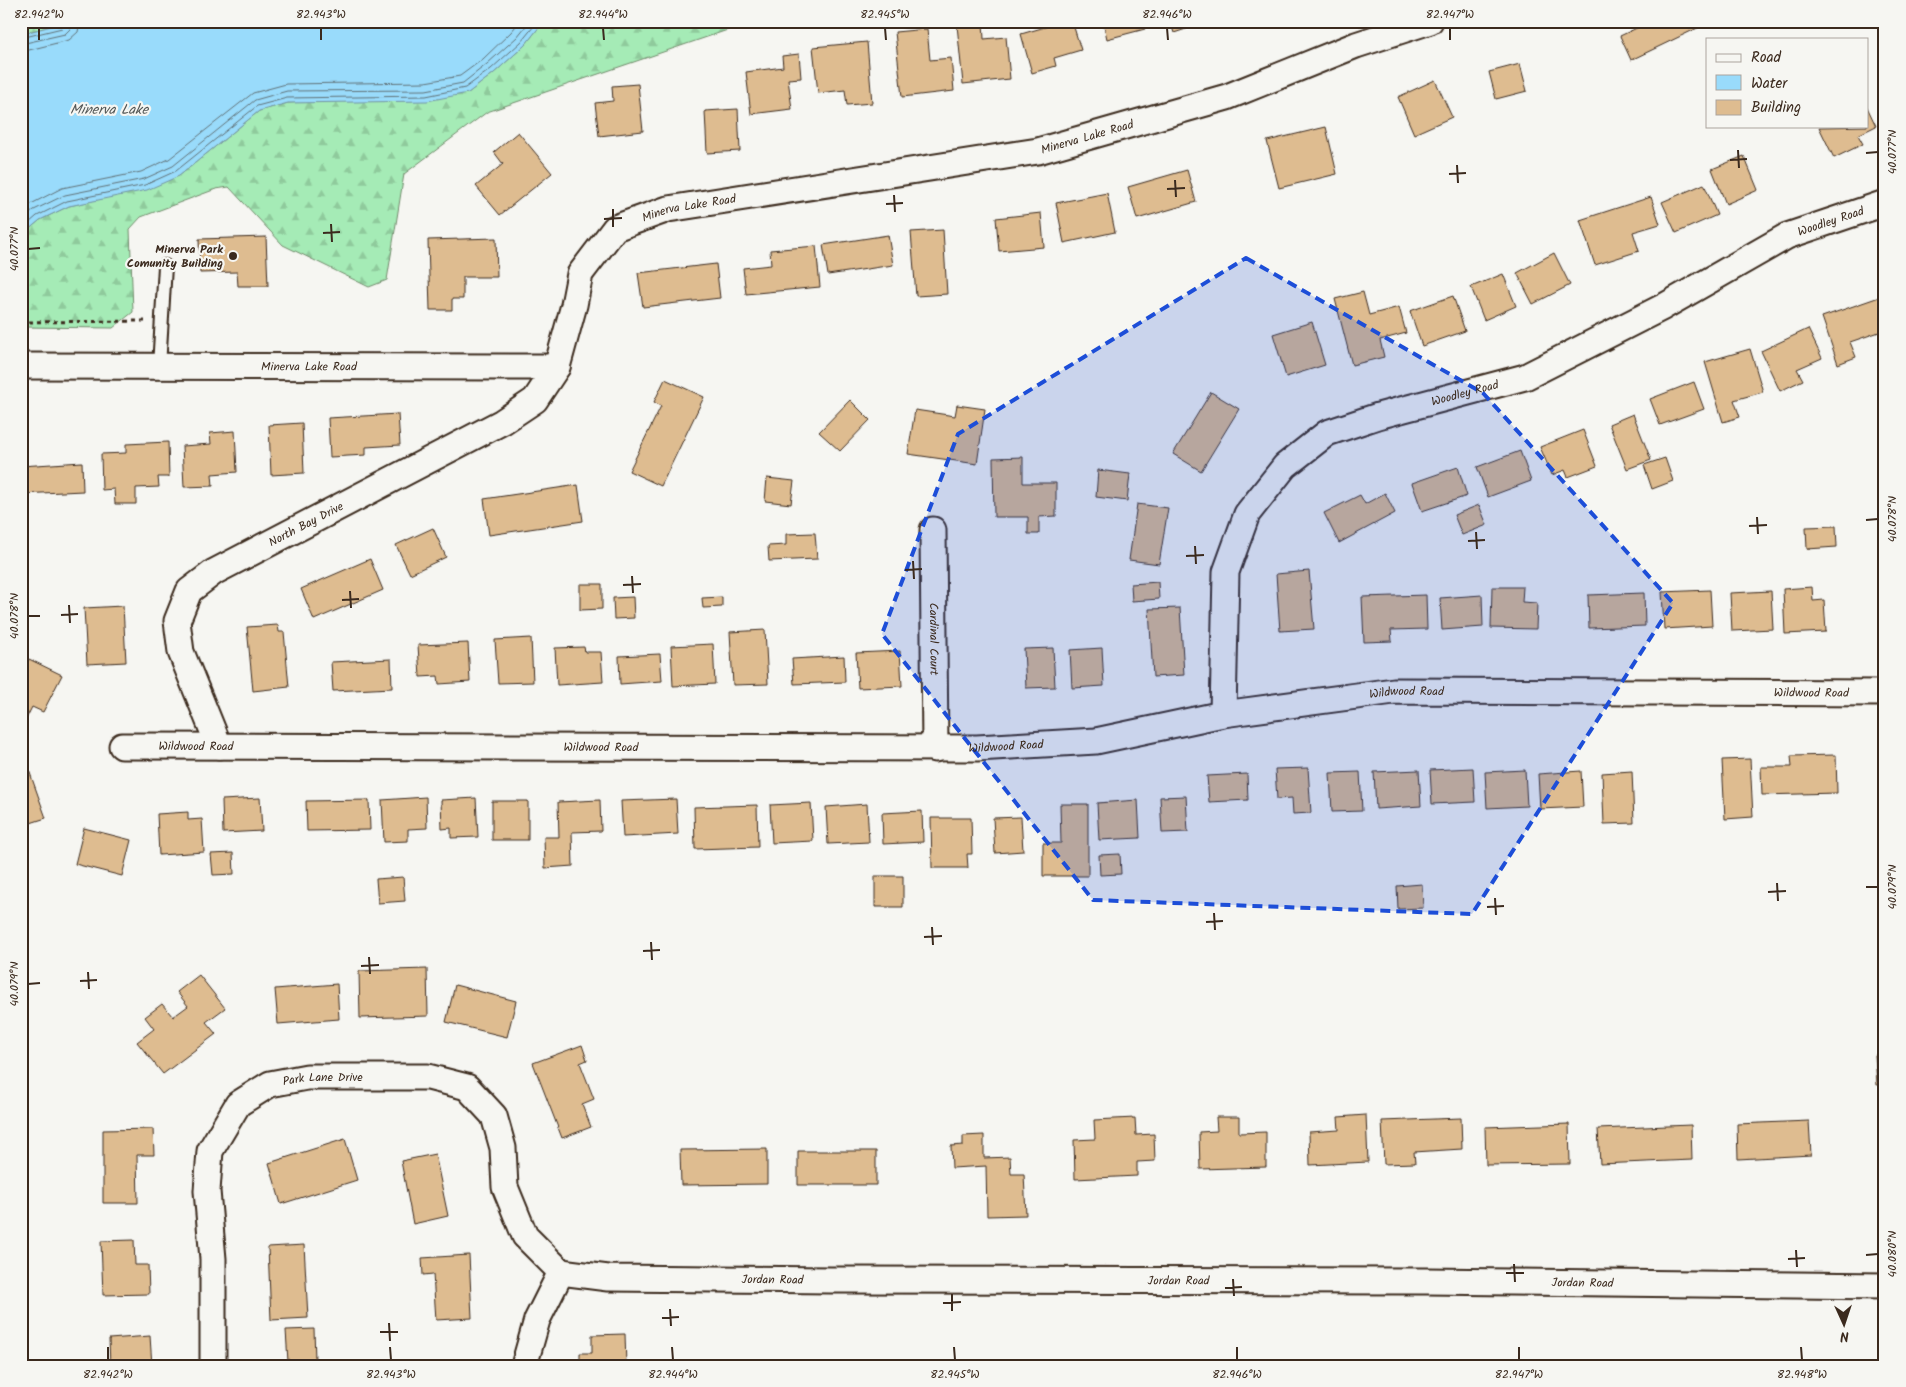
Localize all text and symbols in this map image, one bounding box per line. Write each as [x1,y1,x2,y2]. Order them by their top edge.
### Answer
text: 82.942°W [14,5,64,24]
text: 82.943°W [296,5,346,24]
text: 82.944°W [578,5,628,24]
text: 82.945°W [860,5,910,24]
text: 82.946°W [1142,5,1192,24]
text: 82.947°W [1426,5,1474,24]
legend [1706,38,1868,128]
text: Road [1751,46,1782,70]
text: Water [1751,72,1788,96]
text: Building [1751,96,1801,120]
water label: Minerva Lake [70,99,150,121]
street label: Minerva Lake Road [1039,115,1137,160]
text: 40.077°N [1883,130,1902,174]
street label: Minerva Lake Road [639,189,738,228]
street label: Woodley Road [1795,201,1868,242]
text: 40.077°N [5,227,24,271]
place label: Minerva Park Comunity Building [127,240,224,273]
marker: Minerva Park Comunity Building [227,250,239,262]
street label: Minerva Lake Road [261,357,358,377]
street label: Woodley Road [1429,375,1502,411]
text: 40.078°N [1883,496,1902,542]
street label: North Bay Drive [265,497,348,552]
text: 40.078°N [5,593,24,639]
street label: Cardinal Court [924,603,943,676]
street label: Wildwood Road [1368,682,1445,704]
street label: Wildwood Road [1774,684,1850,703]
street label: Wildwood Road [968,735,1045,758]
street label: Wildwood Road [158,737,235,756]
street label: Wildwood Road [563,738,640,757]
text: 40.079°N [1883,864,1902,910]
text: 40.079°N [5,961,24,1007]
street label: Park Lane Drive [281,1068,363,1091]
text: 40.080°N [1883,1231,1902,1277]
street label: Jordan Road [742,1270,805,1290]
street label: Jordan Road [1148,1272,1211,1291]
street label: Jordan Road [1551,1273,1615,1293]
north arrow [1818,1300,1868,1350]
text: N [1839,1325,1850,1347]
text: 82.942°W [83,1365,133,1384]
text: 82.943°W [366,1365,416,1384]
text: 82.944°W [648,1365,698,1384]
text: 82.945°W [930,1365,980,1384]
text: 82.946°W [1212,1365,1262,1384]
text: 82.947°W [1495,1365,1543,1384]
text: 82.948°W [1777,1365,1827,1384]

